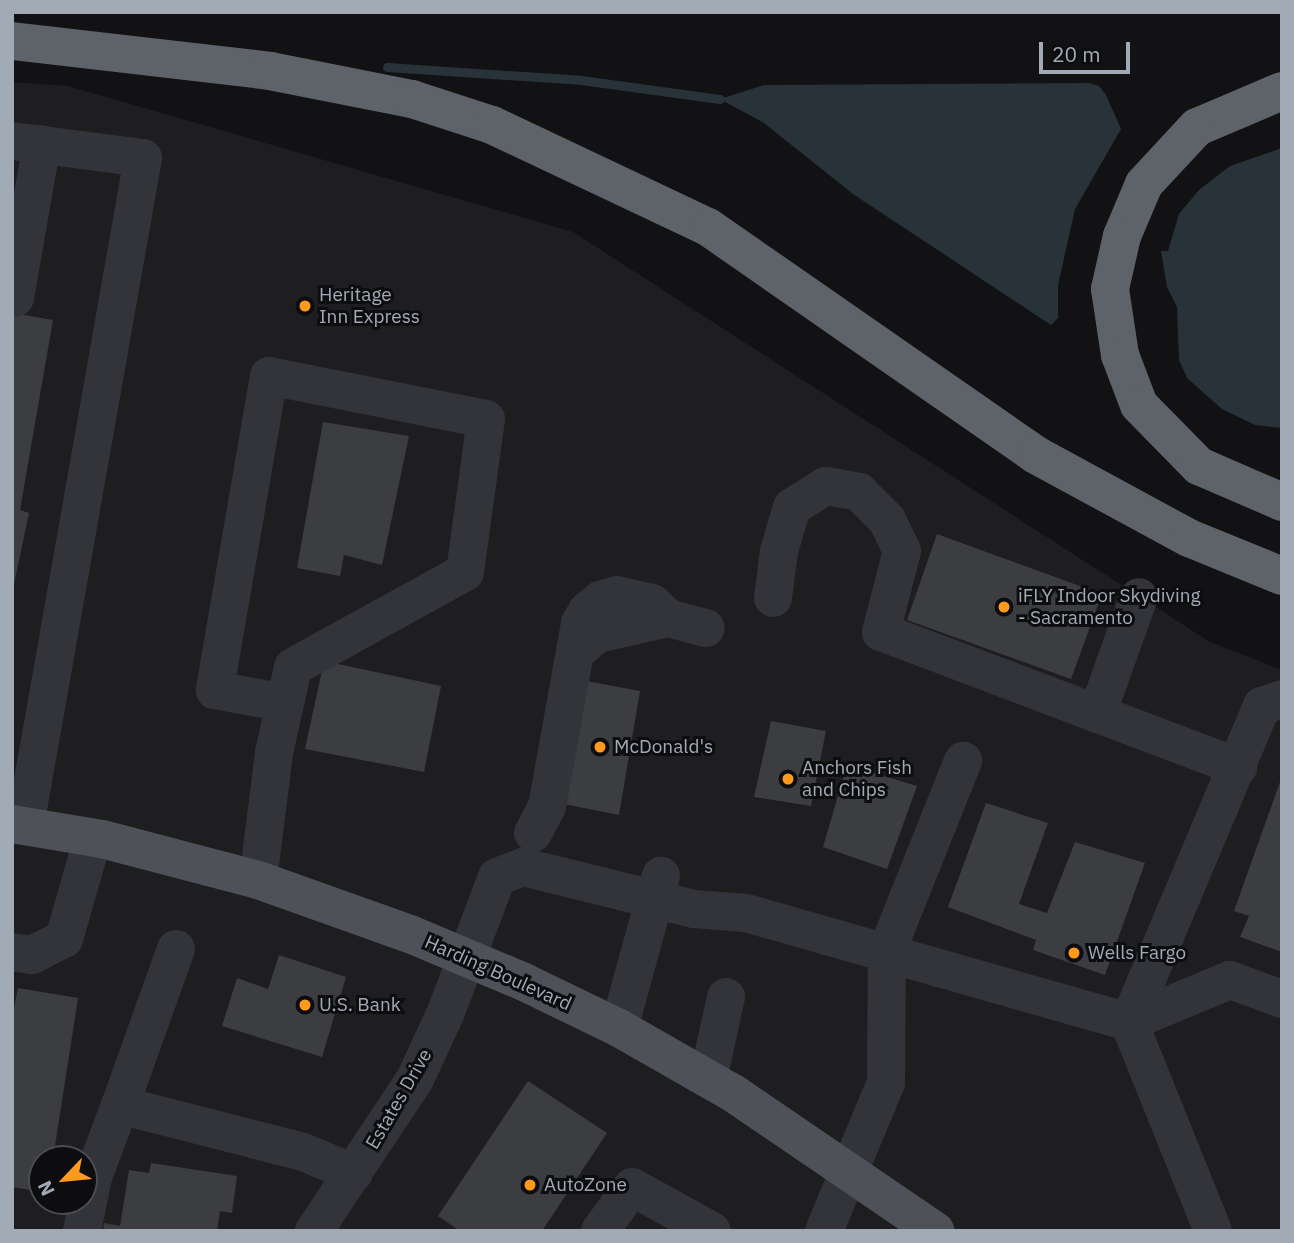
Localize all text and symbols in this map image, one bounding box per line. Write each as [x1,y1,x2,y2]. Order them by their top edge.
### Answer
scale bar [1042,28,1133,72]
text: 20 m [1052,40,1101,68]
place label: Heritage Inn Express [319,284,420,328]
marker: Heritage Inn Express [297,298,313,314]
place label: iFLY Indoor Skydiving - Sacramento [1018,585,1201,629]
marker: iFLY Indoor Skydiving - Sacramento [996,599,1012,615]
place label: McDonald's [614,736,713,758]
marker: McDonald's [592,739,608,755]
place label: Anchors Fish and Chips [802,757,912,801]
marker: Anchors Fish and Chips [780,771,796,787]
street label: Harding Boulevard [421,930,575,1016]
place label: Wells Fargo [1088,942,1186,964]
marker: Wells Fargo [1066,945,1082,961]
place label: U.S. Bank [319,994,401,1016]
marker: U.S. Bank [297,997,313,1013]
street label: Estates Drive [361,1045,437,1153]
north arrow [28,1145,98,1215]
place label: AutoZone [544,1174,627,1196]
text: N [32,1177,60,1200]
marker: AutoZone [522,1177,538,1193]

